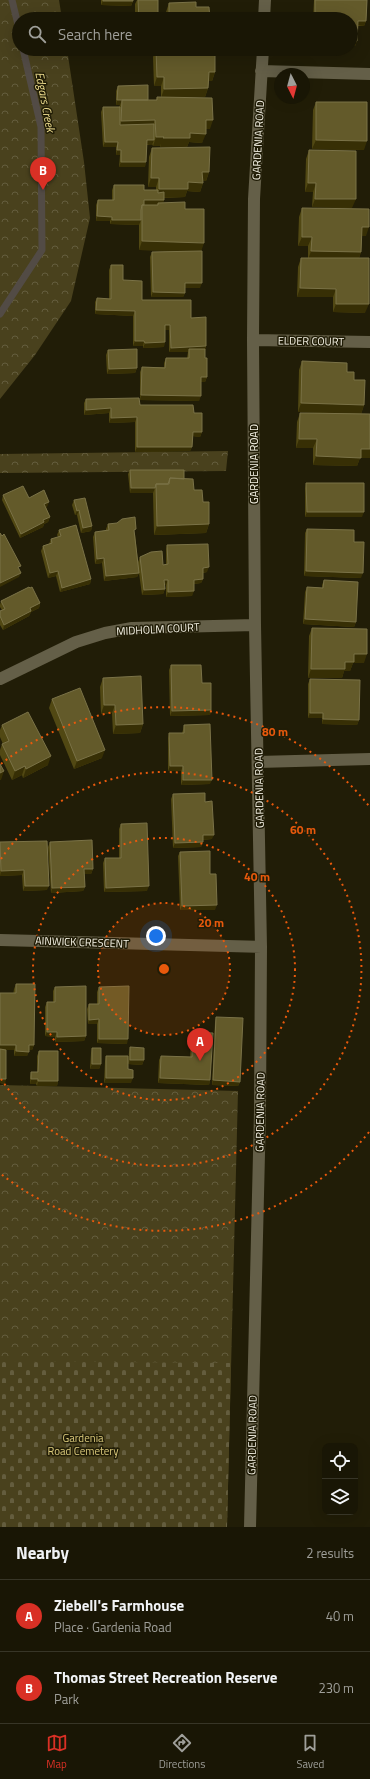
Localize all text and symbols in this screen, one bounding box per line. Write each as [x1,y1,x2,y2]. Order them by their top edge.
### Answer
search box [12,12,358,56]
icon: search [26,23,48,45]
text: Search here [58,23,132,46]
north arrow [274,68,310,104]
water label: Edgars Creek [30,70,61,135]
street label: GARDENIA ROAD [248,100,268,180]
pin: B [30,157,56,190]
street label: ELDER COURT [278,332,345,350]
street label: GARDENIA ROAD [246,424,262,504]
street label: MIDHOLM COURT [116,619,200,639]
text: 80 m [262,722,288,741]
street label: GARDENIA ROAD [250,748,268,828]
text: 60 m [290,820,316,839]
text: 40 m [244,867,270,886]
text: 20 m [198,913,224,932]
your location [146,926,166,946]
street label: AINWICK CRESCENT [35,932,129,952]
centre of rings [157,962,171,976]
pin: A [187,1028,213,1061]
street label: GARDENIA ROAD [251,1072,269,1152]
street label: GARDENIA ROAD [243,1395,261,1475]
park label: Gardenia Road Cemetery [48,1430,119,1459]
map controls [322,1443,358,1515]
button: locate [322,1443,358,1479]
button: layers [322,1479,358,1515]
text: Nearby [16,1540,69,1566]
text: 2 results [306,1543,354,1563]
text: Ziebell's Farmhouse [54,1594,184,1617]
text: A [25,1606,33,1626]
text: 40 m [326,1606,354,1626]
text: Place · Gardenia Road [54,1617,172,1637]
text: Thomas Street Recreation Reserve [54,1666,277,1689]
text: B [25,1678,33,1698]
text: 230 m [318,1678,354,1698]
text: Park [54,1689,79,1709]
tab: Map [46,1732,68,1772]
tab: Directions [159,1732,205,1772]
tab: Saved [296,1732,324,1772]

